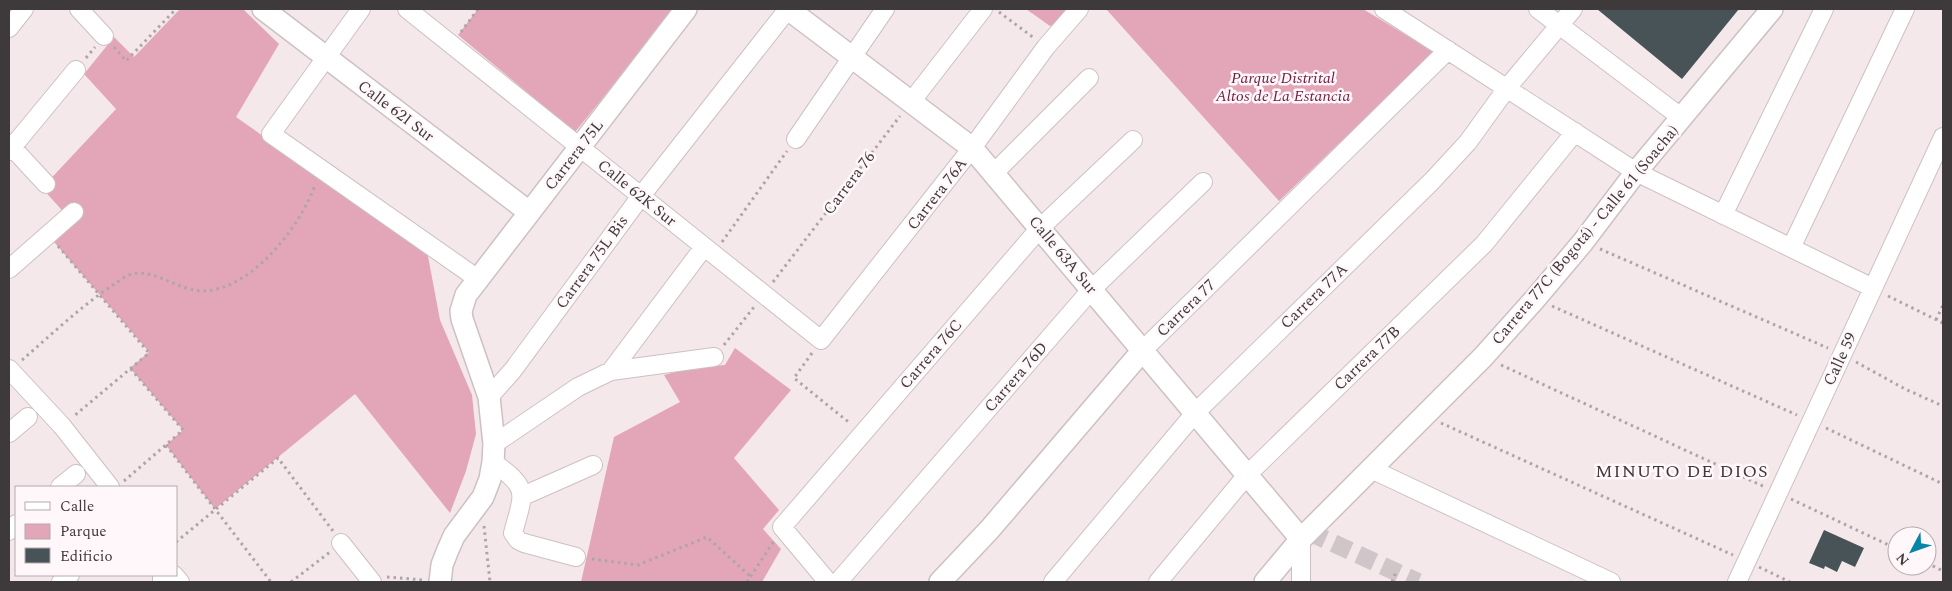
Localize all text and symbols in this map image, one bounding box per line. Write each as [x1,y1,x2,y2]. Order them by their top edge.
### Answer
park label: Parque Distrital Altos de La Estancia [1215,66,1350,108]
street label: Calle 62I Sur [353,74,439,148]
street label: Carrera 75L [539,114,609,196]
street label: Carrera 77C (Bogotá) - Calle 61 (Soacha) [1486,120,1684,350]
street label: Carrera 76 [817,146,881,220]
street label: Carrera 76A [901,153,973,235]
street label: Calle 62K Sur [592,154,682,232]
street label: Carrera 75L Bis [550,210,634,314]
street label: Calle 63A Sur [1023,210,1103,300]
street label: Carrera 77A [1275,257,1353,335]
street label: Carrera 77 [1151,274,1221,342]
street label: Carrera 76C [894,314,968,394]
street label: Carrera 77B [1328,320,1406,396]
street label: Calle 59 [1817,328,1863,390]
street label: Carrera 76D [979,336,1053,418]
district label: MINUTO DE DIOS [1595,458,1769,485]
legend [15,486,178,576]
text: Calle [60,495,94,518]
text: Parque [60,520,107,543]
north arrow [1887,526,1937,576]
text: Edificio [60,545,113,568]
text: N [1891,548,1914,570]

